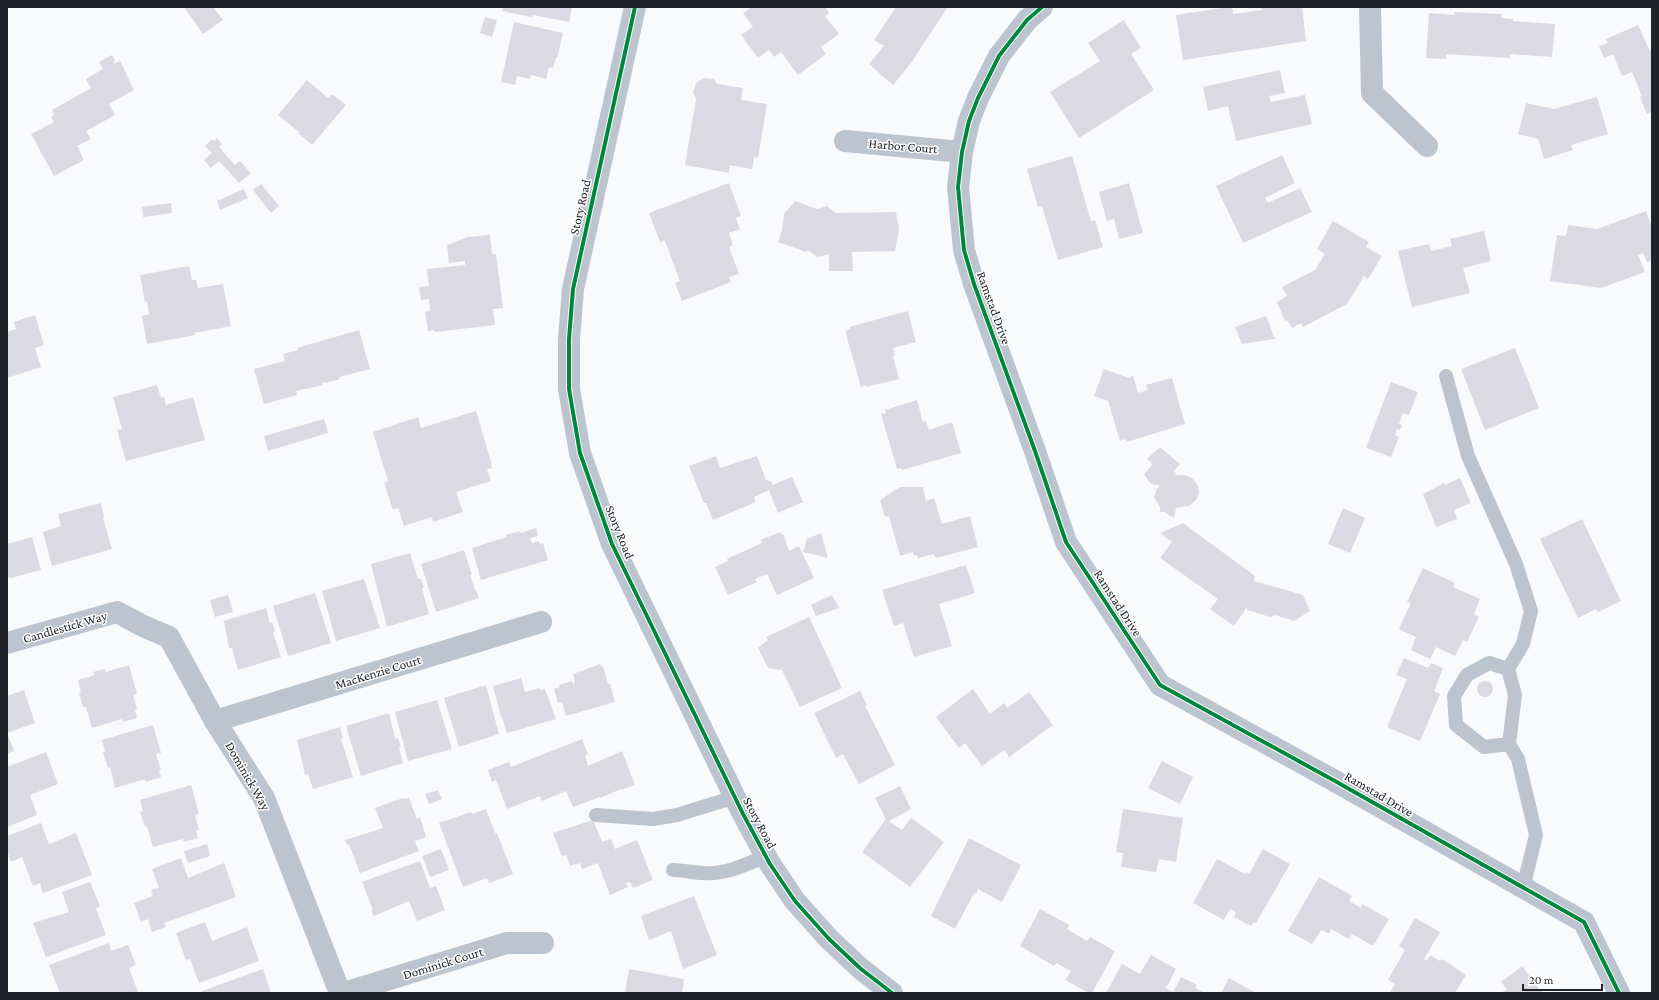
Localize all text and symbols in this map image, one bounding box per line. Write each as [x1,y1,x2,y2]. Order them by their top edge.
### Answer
street label: Harbor Court [868,136,939,157]
street label: Story Road [566,178,594,236]
street label: Ramstad Drive [974,269,1014,347]
street label: Story Road [603,503,638,561]
street label: Ramstad Drive [1091,567,1145,639]
street label: Candlestick Way [21,608,110,646]
street label: MacKenzie Court [333,652,423,692]
street label: Dominick Way [222,739,274,814]
street label: Ramstad Drive [1342,768,1416,820]
street label: Story Road [740,795,780,851]
street label: Dominick Court [401,943,486,982]
scale bar [1523,966,1602,992]
text: 20 m [1529,973,1554,987]

